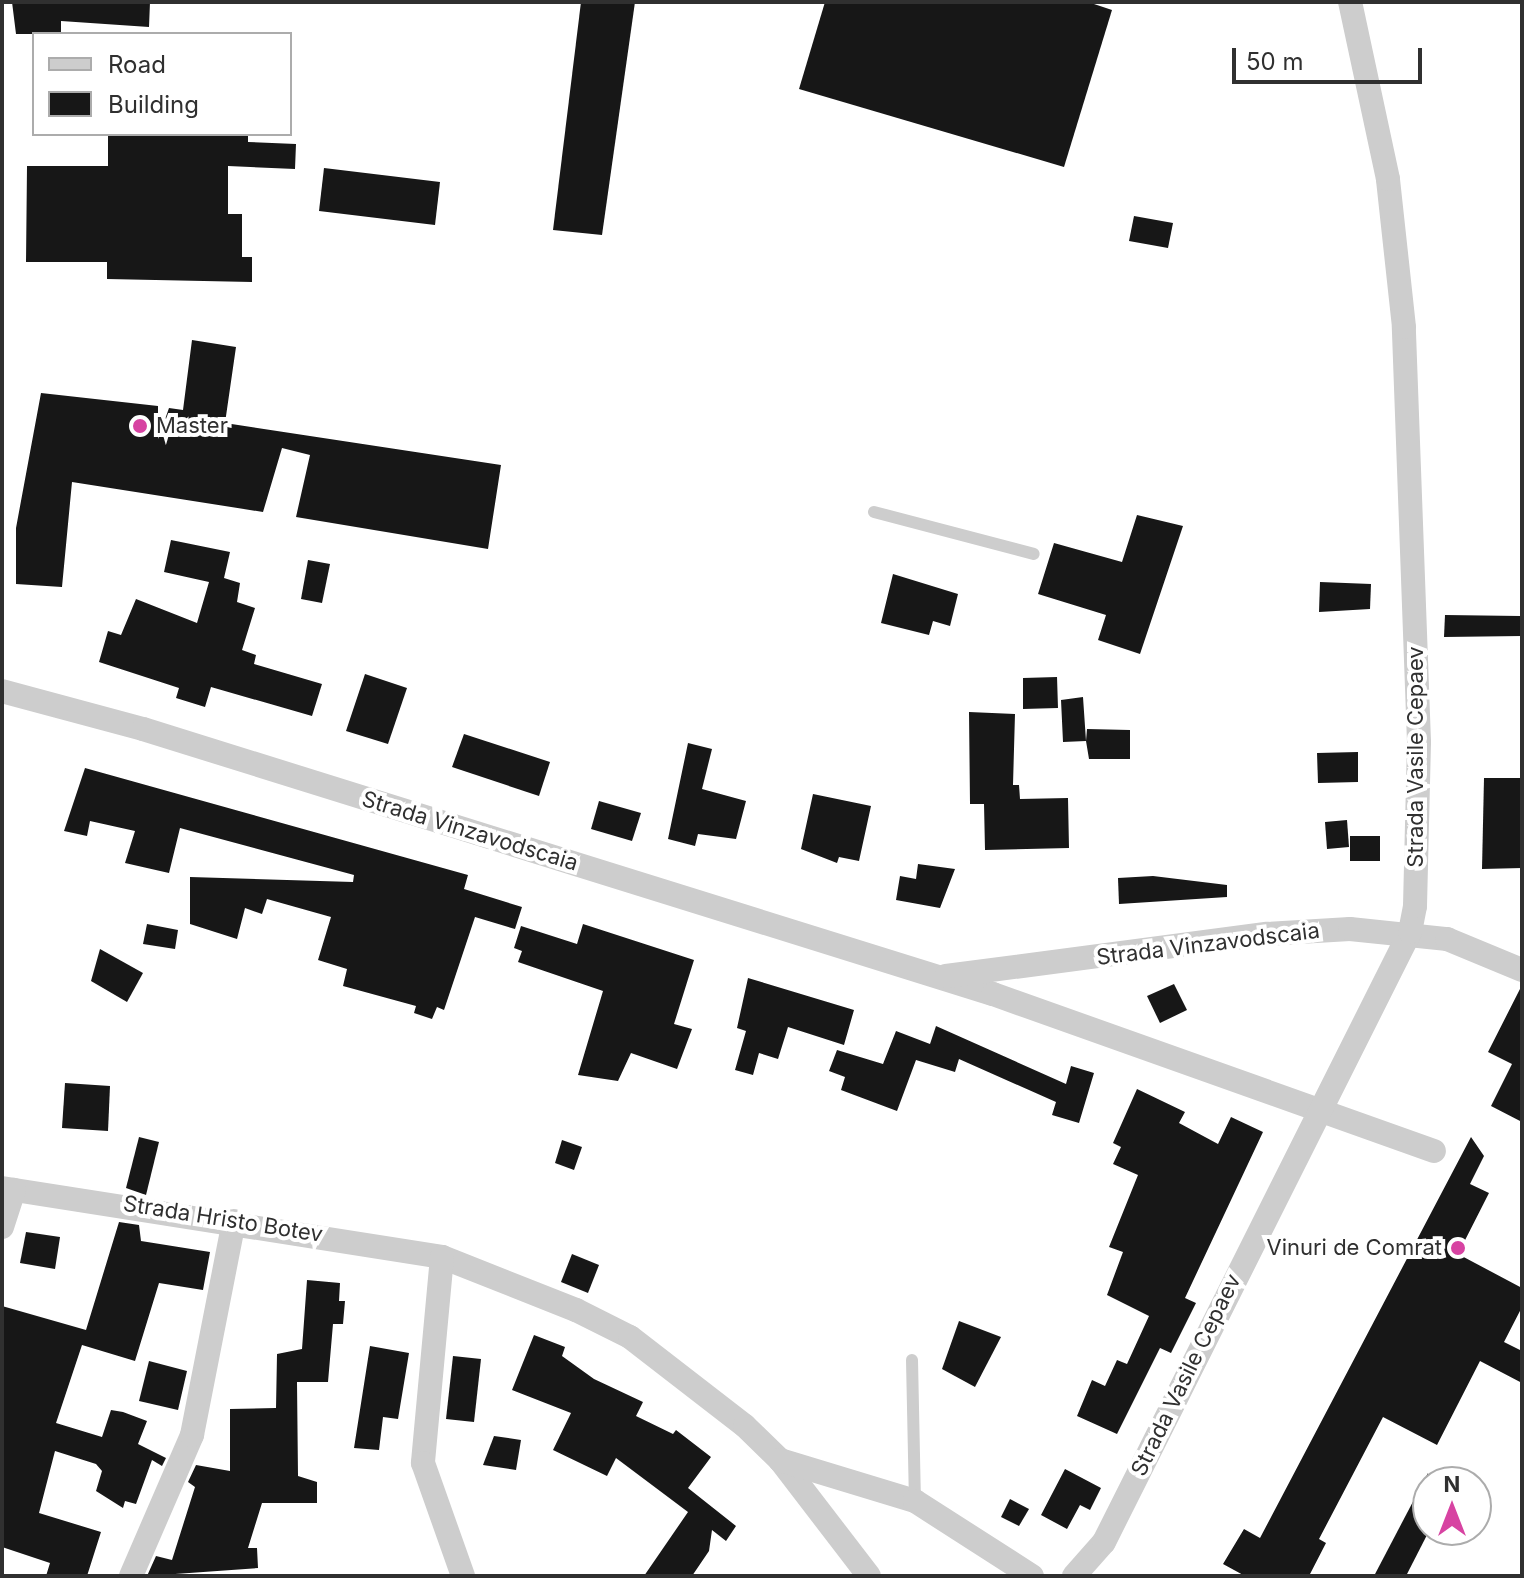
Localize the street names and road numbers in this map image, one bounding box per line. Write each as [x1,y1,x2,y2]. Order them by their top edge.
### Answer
street label: Strada Vasile Cepaev [1403,646,1429,868]
street label: Strada Vinzavodscaia [359,786,581,876]
street label: Strada Vinzavodscaia [1095,917,1321,971]
street label: Strada Hristo Botev [121,1190,325,1248]
street label: Strada Vasile Cepaev [1126,1270,1246,1480]

